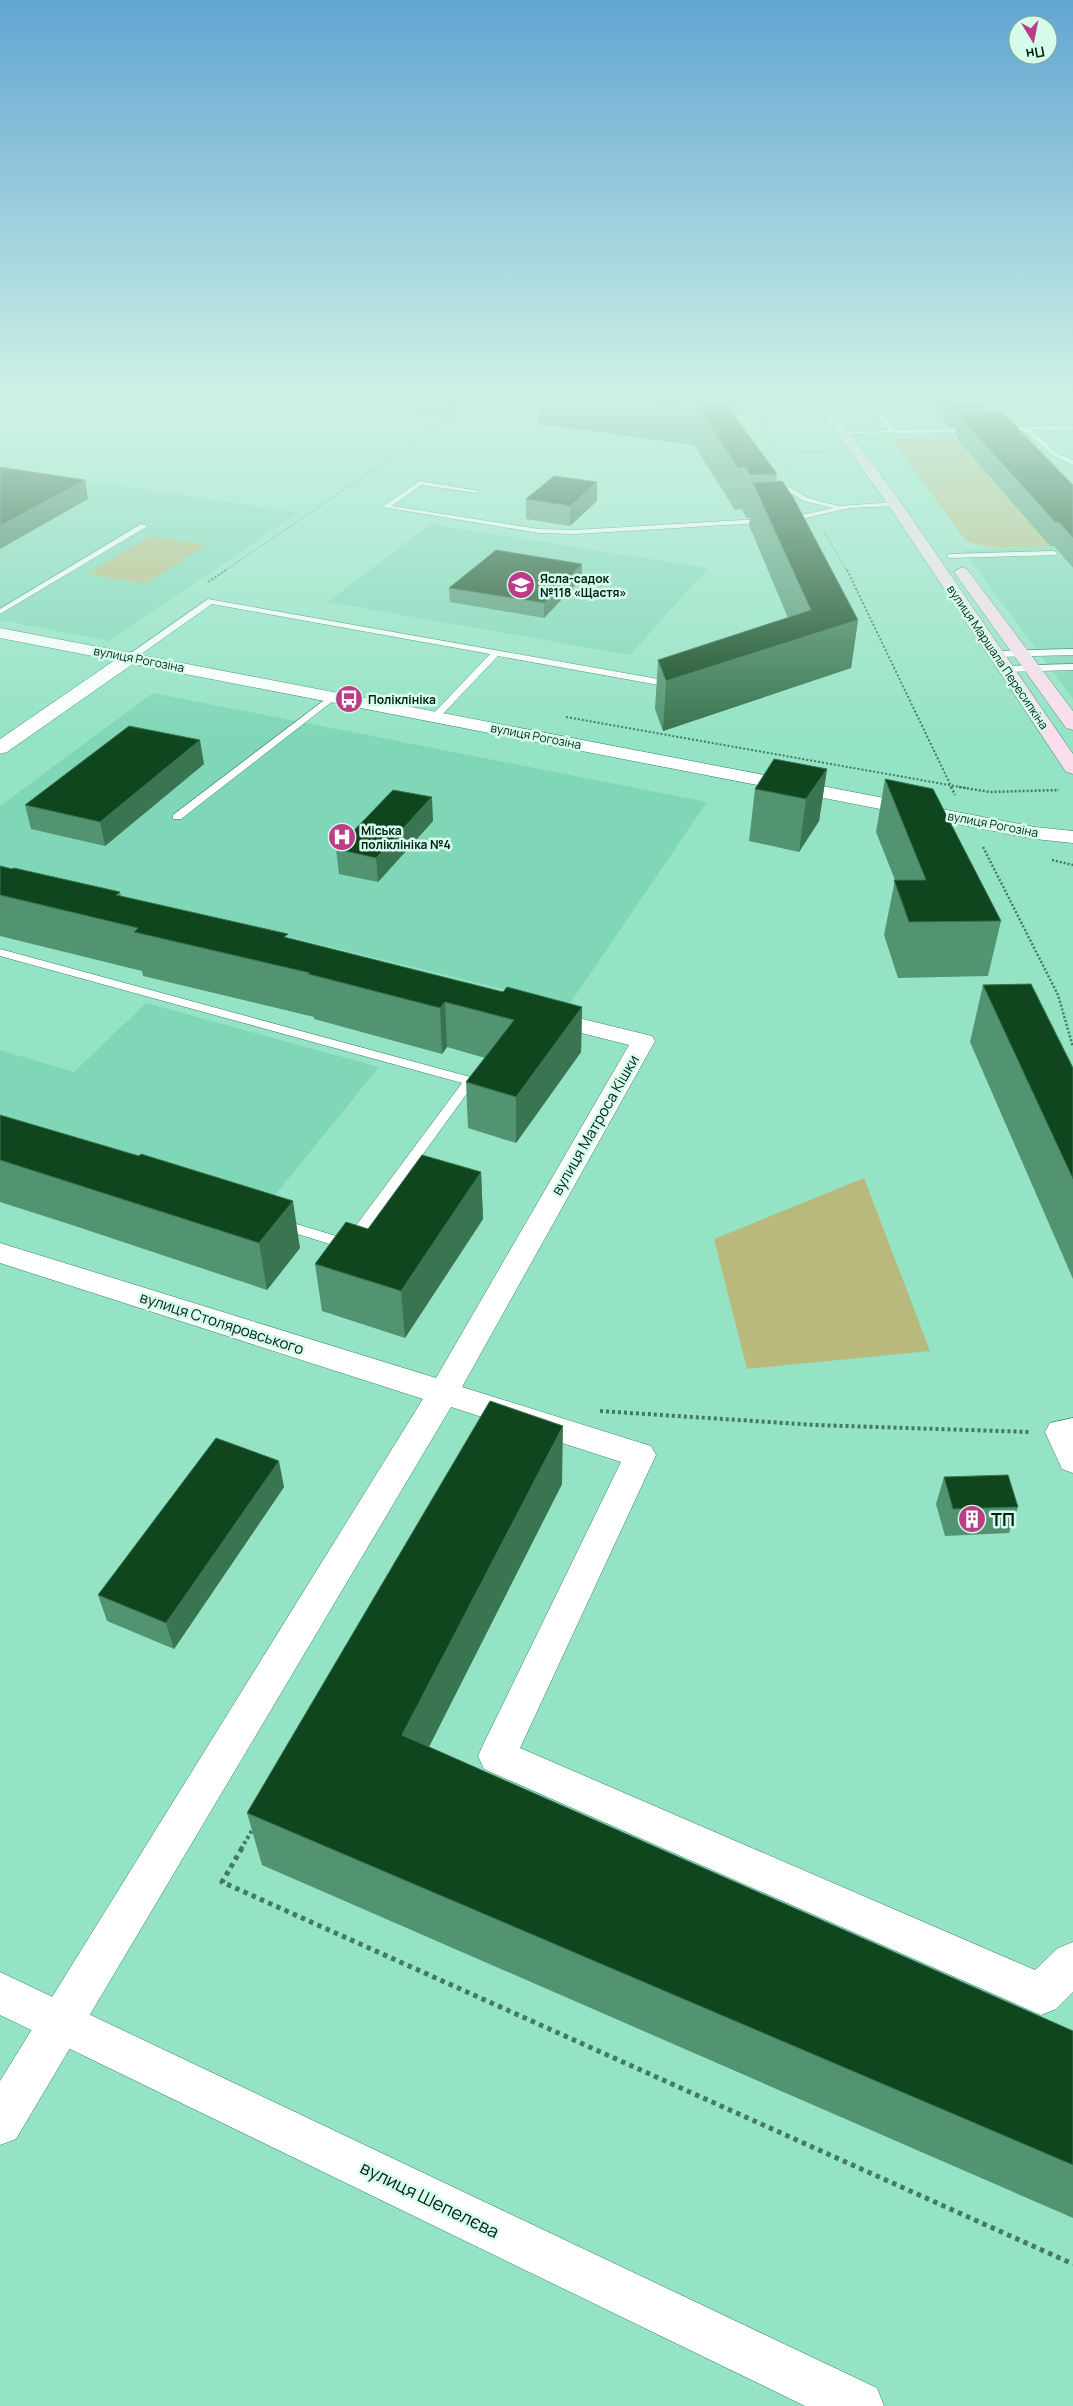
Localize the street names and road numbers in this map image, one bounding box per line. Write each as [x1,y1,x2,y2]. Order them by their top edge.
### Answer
street label: вулиця Маршала Пересипкіна [943,582,1053,732]
street label: вулиця Рогозіна [92,642,186,676]
street label: вулиця Рогозіна [489,719,583,753]
street label: вулиця Рогозіна [946,807,1040,841]
street label: вулиця Матроса Кішки [546,1051,644,1199]
street label: вулиця Столяровського [137,1287,307,1359]
street label: вулиця Шепелєва [357,2155,503,2243]

